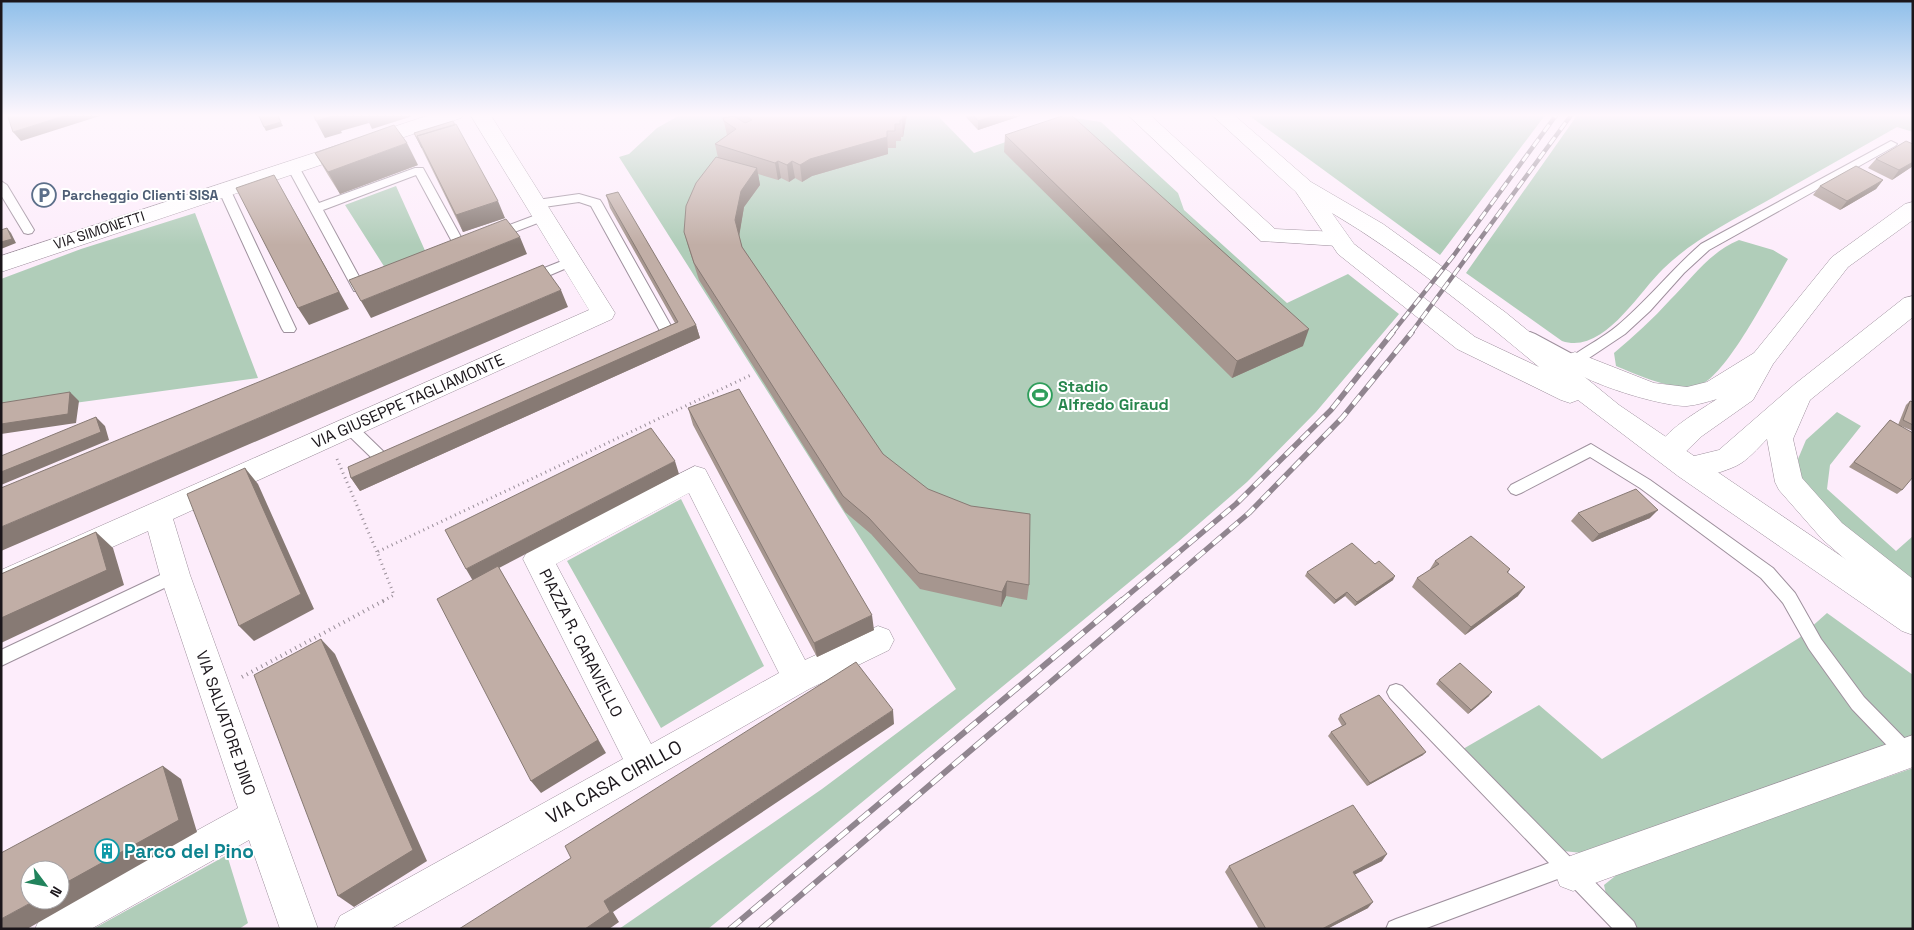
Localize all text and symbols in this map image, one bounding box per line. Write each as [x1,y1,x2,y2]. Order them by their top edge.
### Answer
parking icon: Parcheggio Clienti SISA [31,182,57,208]
place label: Parcheggio Clienti SISA [62,186,219,204]
street label: VIA SIMONETTI [51,207,147,253]
street label: VIA GIUSEPPE TAGLIAMONTE [308,349,508,453]
place label: Stadio Alfredo Giraud [1058,376,1169,415]
sports icon: Stadio Alfredo Giraud [1027,382,1053,408]
street label: PIAZZA R. CARAVIELLO [534,565,628,721]
street label: VIA SALVATORE DINO [191,648,261,798]
street label: VIA CASA CIRILLO [542,734,686,830]
building icon: Parco del Pino [94,838,120,864]
place label: Parco del Pino [124,839,254,864]
north arrow [20,860,70,910]
text: N [46,883,66,901]

